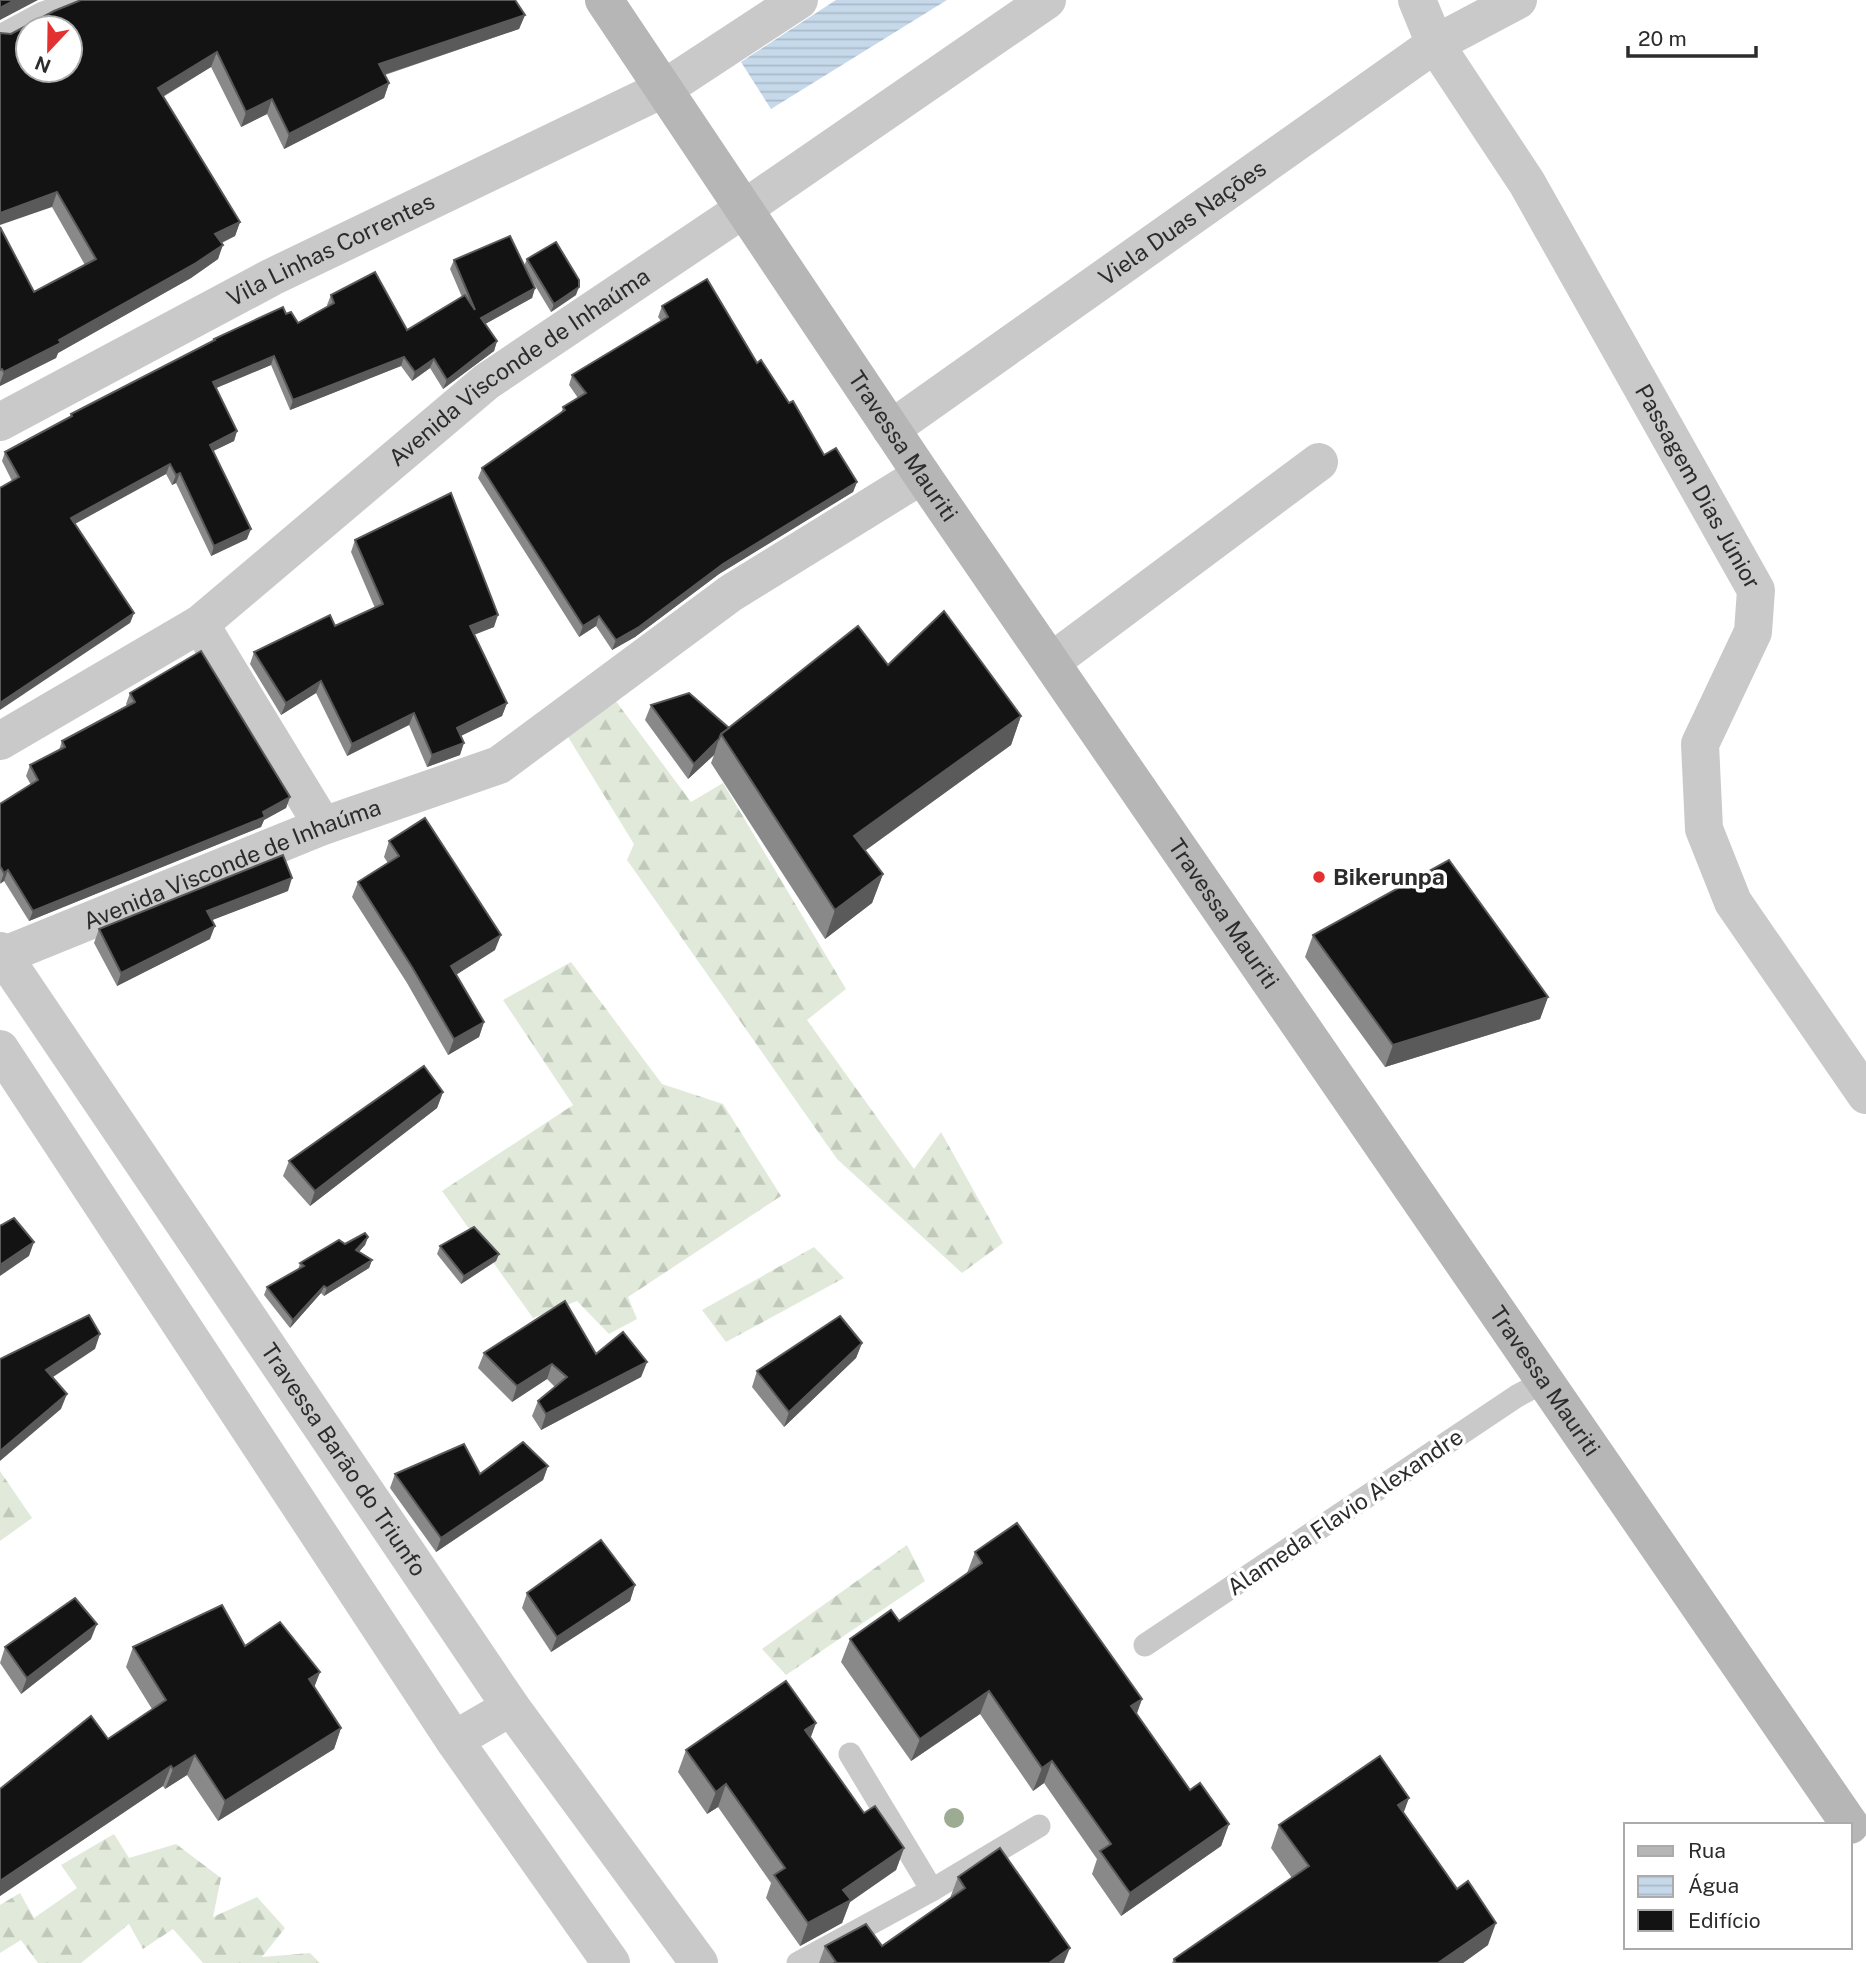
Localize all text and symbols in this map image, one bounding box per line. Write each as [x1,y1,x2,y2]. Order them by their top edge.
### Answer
north arrow [14,14,84,84]
scale bar [1628,14,1756,58]
text: 20 m [1638,26,1687,51]
text: N [32,52,54,78]
street label: Viela Duas Nações [1093,154,1271,291]
street label: Vila Linhas Correntes [222,187,439,312]
street label: Avenida Visconde de Inhaúma [383,262,655,471]
street label: Travessa Mauriti [843,365,964,526]
street label: Passagem Dias Júnior [1630,379,1767,593]
street label: Avenida Visconde de Inhaúma [79,793,384,935]
street label: Travessa Mauriti [1163,833,1285,993]
place label: Bikerunpa [1333,863,1445,890]
marker: Bikerunpa [1311,869,1327,885]
street label: Travessa Mauriti [1484,1301,1606,1461]
street label: Travessa Barão do Triunfo [256,1338,433,1581]
street label: Alameda Flavio Alexandre [1222,1422,1468,1601]
legend [1624,1823,1852,1949]
text: Rua [1688,1838,1726,1863]
text: Água [1688,1873,1739,1898]
text: Edifício [1688,1908,1761,1933]

